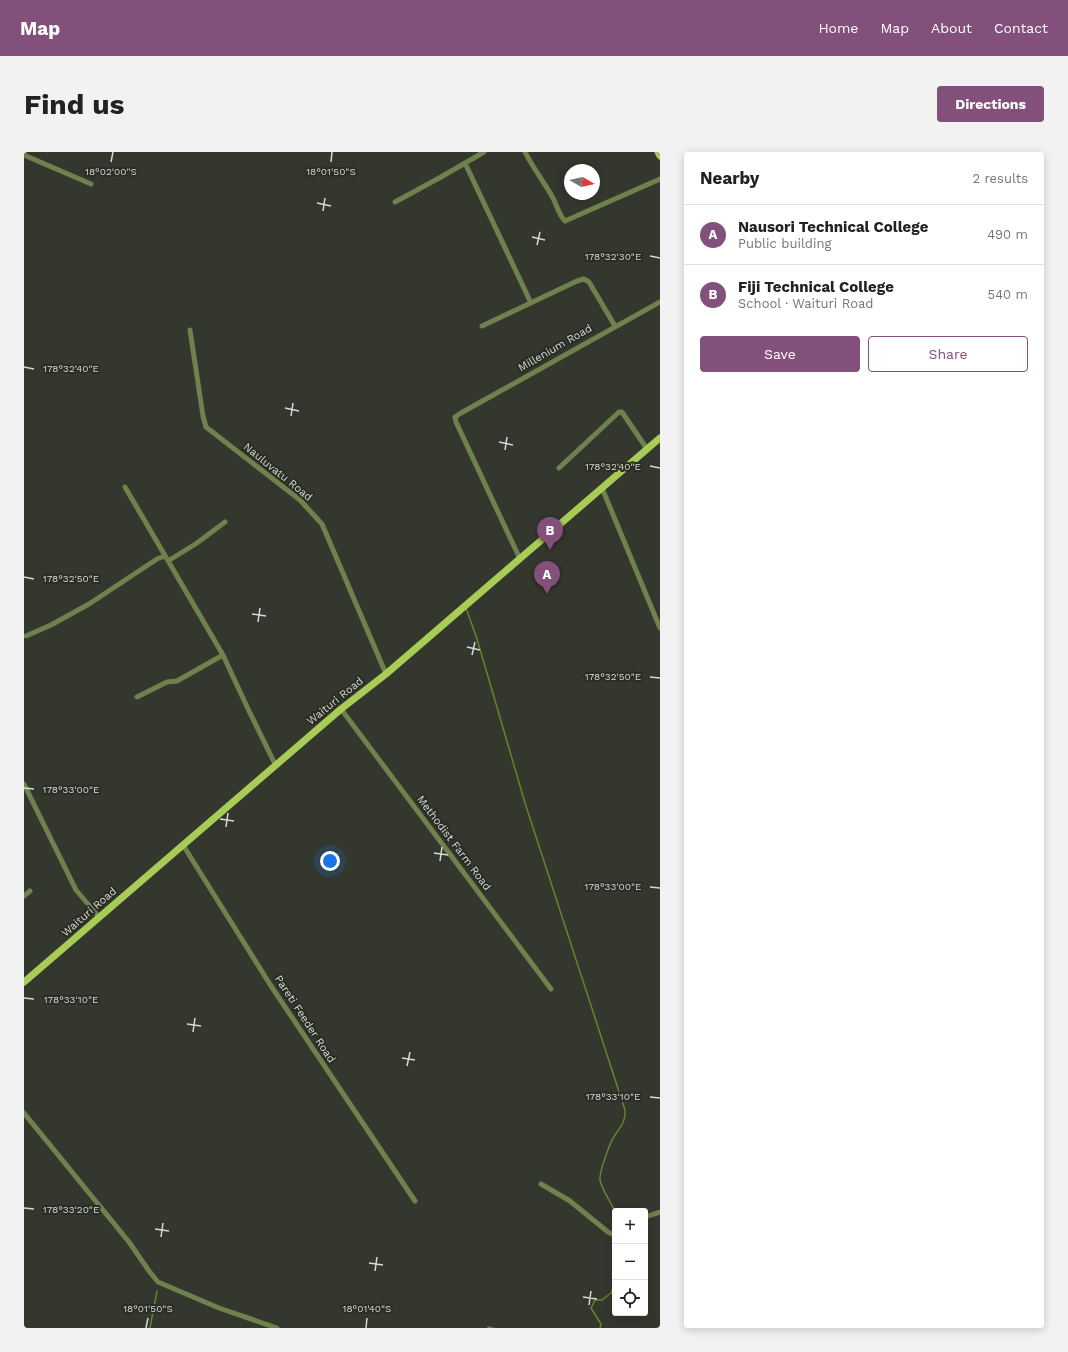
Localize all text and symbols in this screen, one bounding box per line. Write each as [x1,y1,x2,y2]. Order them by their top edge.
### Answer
text: Map [20,17,60,40]
text: Home [818,20,858,36]
text: Map [880,20,909,36]
text: About [931,20,972,36]
text: Contact [994,20,1048,36]
button: Directions [937,86,1044,122]
text: Find us [24,88,124,121]
north arrow [564,164,600,200]
text: 18°02'00"S [85,166,137,177]
text: 18°01'50"S [306,166,356,177]
text: Nearby [700,168,759,188]
text: 2 results [973,171,1028,186]
text: Nausori Technical College [738,218,928,236]
text: A [709,227,717,242]
text: 490 m [987,227,1028,242]
text: Public building [738,236,831,251]
text: 178°32'30"E [585,251,641,262]
text: Fiji Technical College [738,278,894,296]
text: B [709,287,717,302]
text: 540 m [988,287,1028,302]
text: School · Waituri Road [738,296,873,311]
street label: Millenium Road [516,322,594,374]
button: Save [700,336,860,372]
button: Share [868,336,1028,372]
text: 178°32'40"E [43,363,99,374]
street label: Nauluvatu Road [241,440,315,504]
text: 178°32'40"E [585,461,641,472]
pin: B [537,517,563,550]
pin: A [534,561,560,594]
text: 178°32'50"E [43,573,99,584]
text: 178°32'50"E [585,671,641,682]
street label: Waituri Road [304,674,366,728]
text: 178°33'00"E [43,784,99,795]
street label: Methodist Farm Road [414,793,494,893]
your location [320,851,340,871]
text: 178°33'00"E [585,881,641,892]
street label: Waituri Road [59,885,119,939]
street label: Pareti Feeder Road [272,973,338,1065]
text: 178°33'10"E [44,994,98,1005]
text: 178°33'10"E [586,1091,640,1102]
text: 178°33'20"E [43,1204,99,1215]
map controls [612,1208,648,1316]
button: + [612,1208,648,1244]
button: − [612,1244,648,1280]
button: locate [612,1280,648,1316]
text: 18°01'50"S [123,1303,173,1314]
text: 18°01'40"S [343,1303,391,1314]

